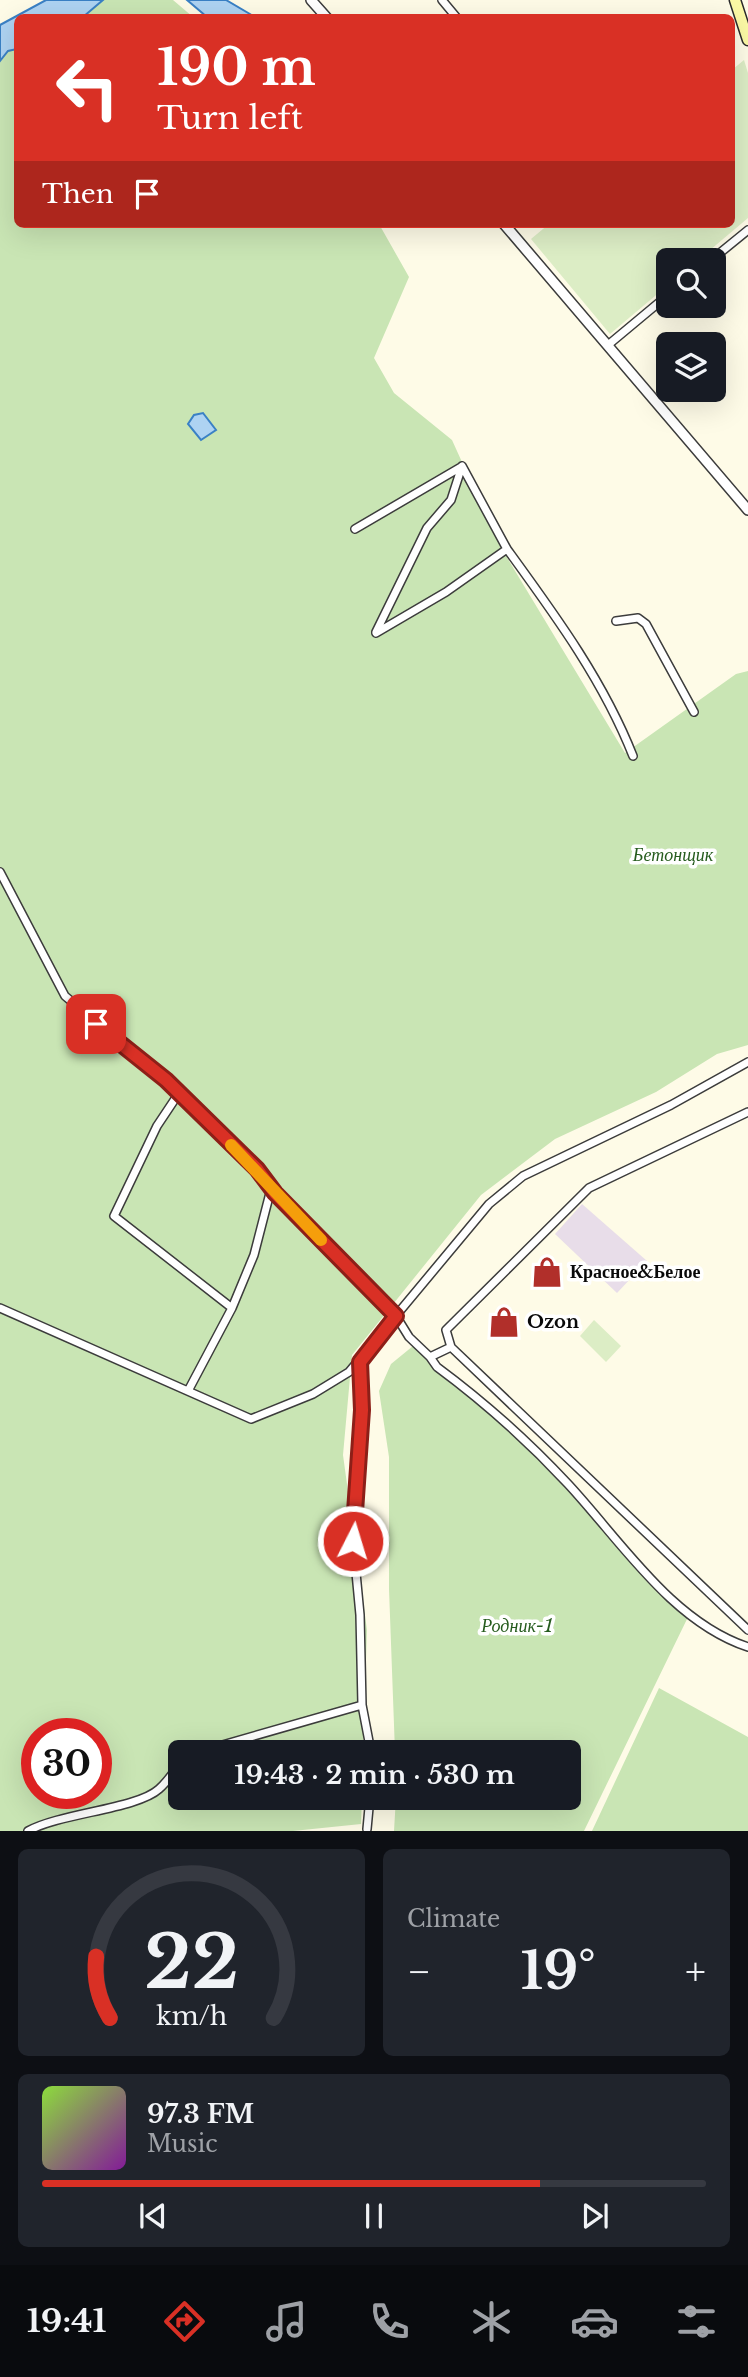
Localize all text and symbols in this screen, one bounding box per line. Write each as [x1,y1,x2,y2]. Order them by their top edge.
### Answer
text: 190 m [157,37,316,98]
icon: left [42,42,133,133]
text: Turn left [157,98,303,138]
icon: arrive [128,175,166,213]
text: Then [42,178,114,210]
map controls [656,248,726,402]
button: search [656,248,726,318]
button: layers [656,332,726,402]
park label: Бетонщик [632,844,714,866]
pin [66,994,126,1054]
icon: arrive [77,1005,115,1043]
shop icon: Красное&Белое [530,1255,564,1289]
place label: Красное&Белое [570,1261,700,1283]
shop icon: Ozon [487,1305,521,1339]
place label: Ozon [527,1311,579,1333]
position arrow [316,1504,390,1578]
park label: Родник-1 [480,1615,553,1637]
speed limit sign: 30 [21,1718,112,1809]
text: 19:43 · 2 min · 530 m [234,1759,515,1791]
text: Climate [407,1905,500,1933]
text: 22 [144,1918,239,2009]
text: 19° [521,1939,596,2003]
text: − [407,1948,431,1995]
text: + [685,1948,706,1995]
text: km/h [156,2001,227,2032]
text: 97.3 FM [147,2098,254,2130]
text: Music [147,2130,218,2158]
icon: previous [134,2197,172,2235]
icon: pause [355,2197,393,2235]
icon: next [576,2197,614,2235]
icon: directions [160,2297,209,2346]
icon: music [262,2297,311,2346]
icon: phone [365,2297,414,2346]
icon: climate [467,2297,516,2346]
icon: car [570,2297,619,2346]
icon: filters [672,2297,721,2346]
text: 19:41 [27,2301,107,2341]

